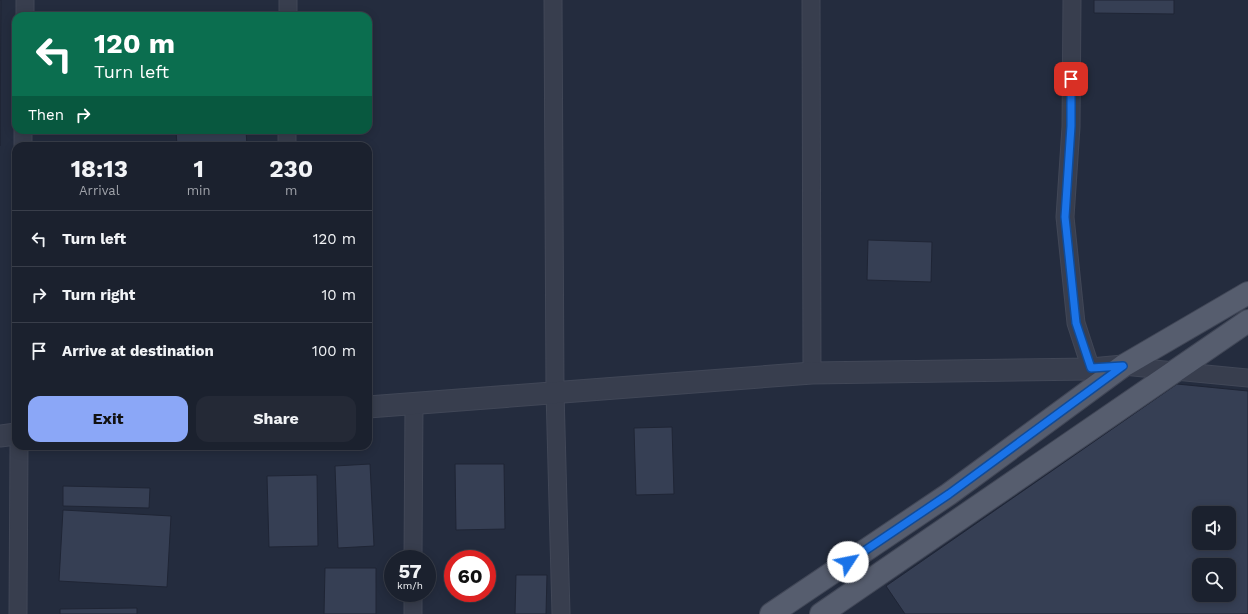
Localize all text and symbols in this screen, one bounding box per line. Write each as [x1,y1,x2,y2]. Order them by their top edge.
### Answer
text: 120 m [94,27,175,60]
icon: left [28,28,80,80]
text: Turn left [94,61,169,82]
pin [1054,62,1088,96]
icon: arrive [1060,68,1082,90]
icon: right [72,104,94,126]
text: Then [28,106,64,124]
text: 18:13 [71,155,128,183]
text: 1 [193,155,204,183]
text: 230 [269,155,313,183]
text: Arrival [79,183,120,198]
text: min [187,183,211,198]
text: m [285,183,297,198]
icon: left [28,228,50,250]
text: Turn left [62,230,126,248]
text: 120 m [313,230,356,248]
icon: right [28,284,50,306]
text: Turn right [62,286,135,304]
text: 10 m [321,286,356,304]
icon: arrive [28,340,50,362]
text: Arrive at destination [62,342,214,360]
text: 100 m [312,342,356,360]
button: Exit [28,396,188,442]
button: Share [196,396,356,442]
map controls [1192,506,1236,602]
button: sound [1192,506,1236,550]
position arrow [827,541,869,583]
speed limit sign: 60 [444,550,496,602]
button: search [1192,558,1236,602]
text: 57 [398,559,422,583]
text: km/h [397,580,423,591]

